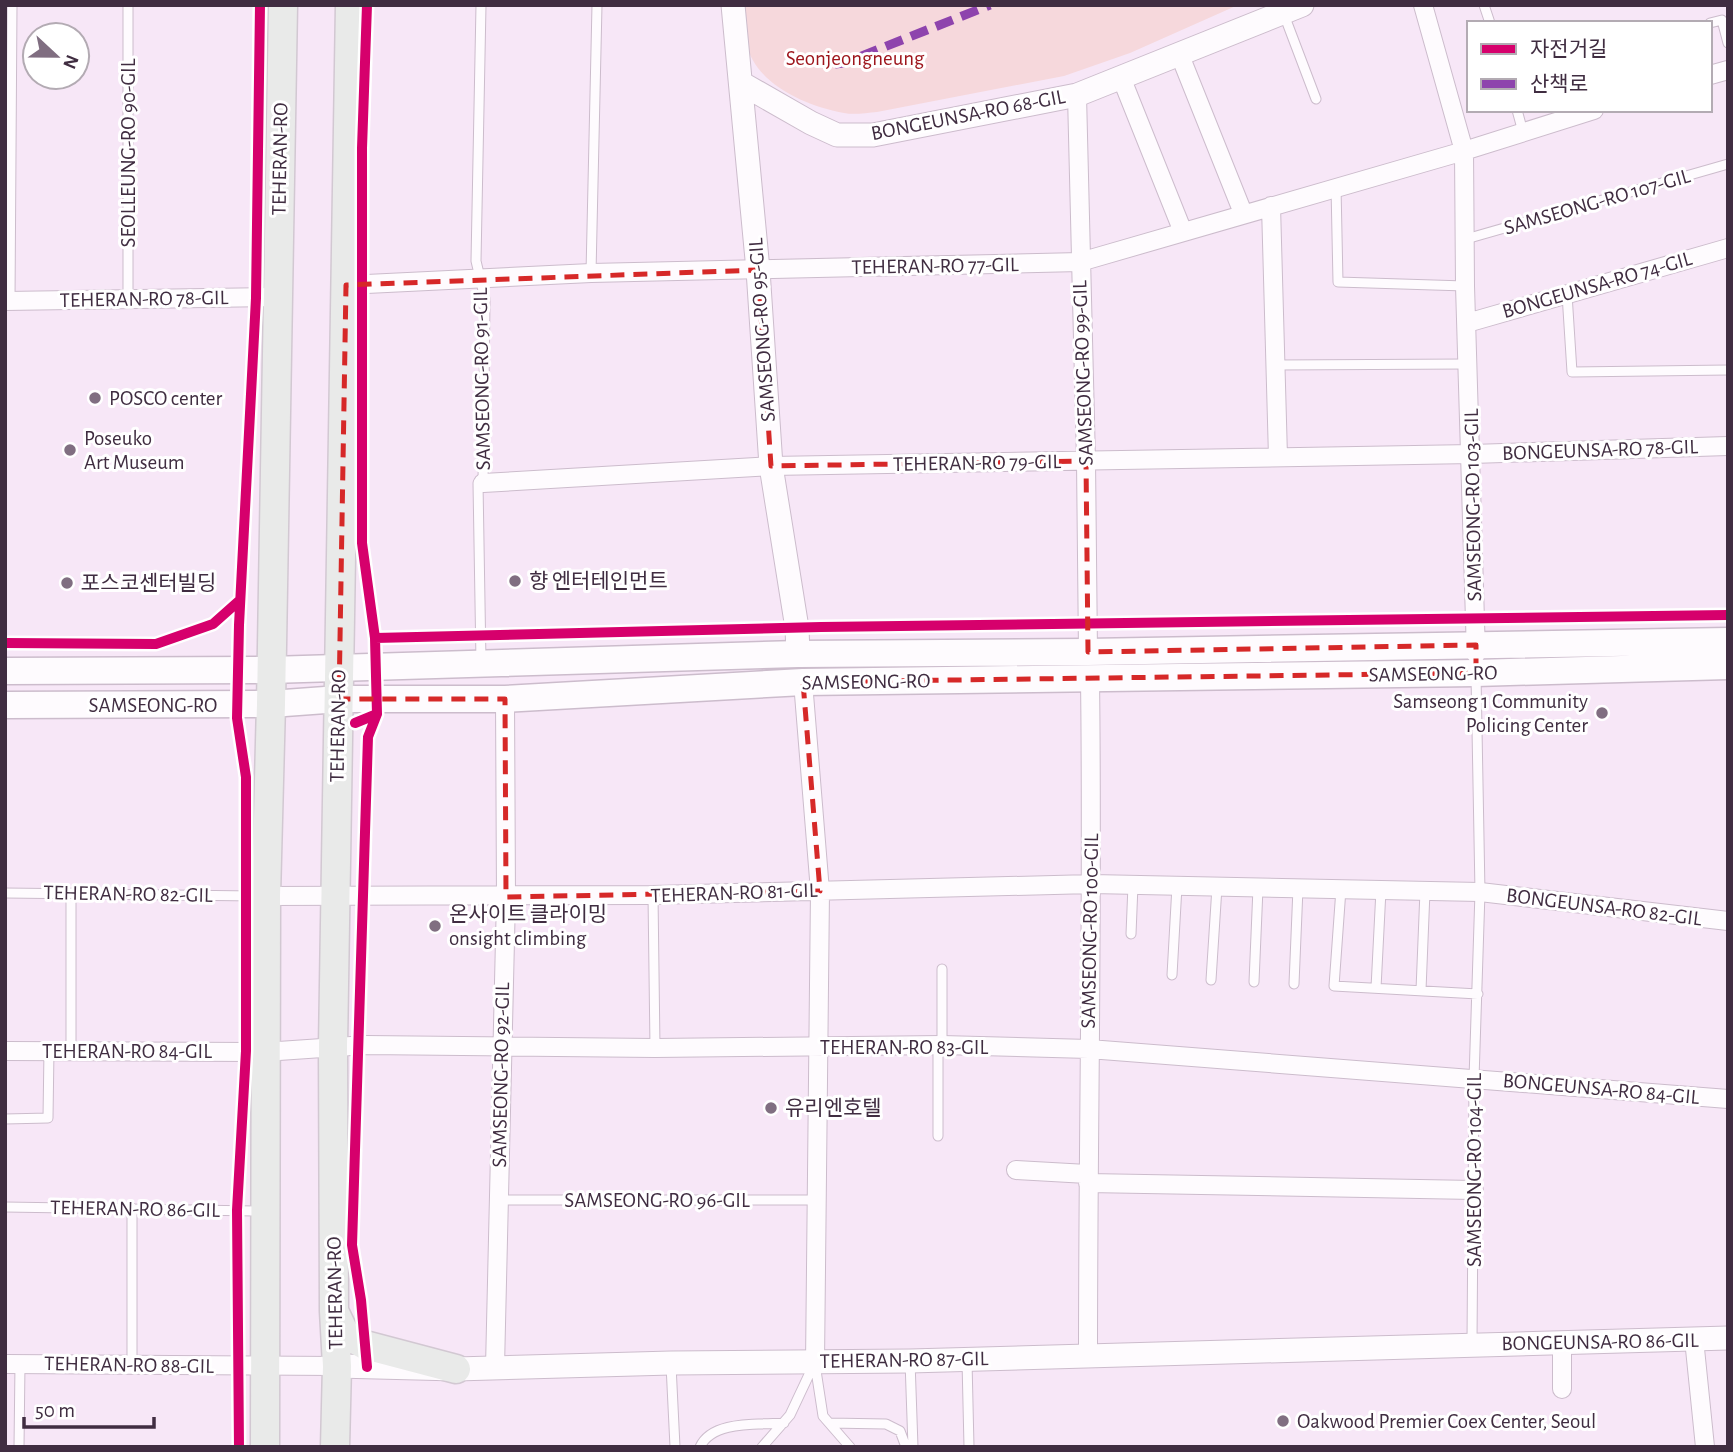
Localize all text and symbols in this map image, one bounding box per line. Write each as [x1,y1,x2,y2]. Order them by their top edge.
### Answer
north arrow [21,21,91,91]
legend [1467,21,1712,112]
text: 자전거길 [1530,38,1607,60]
park label: Seonjeongneung [786,48,925,69]
text: N [59,52,82,71]
street label: SEOLLEUNG-RO 90-GIL [118,58,139,247]
text: 산책로 [1530,73,1588,95]
street label: BONGEUNSA-RO 68-GIL [869,86,1067,144]
street label: TEHERAN-RO [269,102,291,216]
street label: SAMSEONG-RO 107-GIL [1501,165,1693,239]
street label: SAMSEONG-RO 95-GIL [745,237,779,423]
street label: BONGEUNSA-RO 74-GIL [1500,248,1694,322]
street label: TEHERAN-RO 77-GIL [851,254,1019,278]
street label: SAMSEONG-RO 99-GIL [1069,280,1097,466]
street label: TEHERAN-RO 78-GIL [60,287,229,311]
street label: SAMSEONG-RO 91-GIL [470,287,494,471]
place label: POSCO center [109,388,223,409]
marker: POSCO center [87,390,103,406]
street label: SAMSEONG-RO 103-GIL [1461,408,1485,602]
place label: Poseuko Art Museum [84,428,185,473]
street label: BONGEUNSA-RO 78-GIL [1502,436,1699,464]
marker: Poseuko Art Museum [62,442,78,458]
street label: TEHERAN-RO 79-GIL [893,451,1062,475]
place label: 향 엔터테인먼트 [529,570,668,592]
place label: 포스코센터빌딩 [81,572,216,594]
marker: 향 엔터테인먼트 [507,573,523,589]
marker: 포스코센터빌딩 [59,575,75,591]
street label: SAMSEONG-RO [1368,662,1498,686]
street label: TEHERAN-RO [327,669,349,783]
street label: SAMSEONG-RO [801,670,931,694]
place label: Samseong 1 Community Policing Center [1393,691,1588,736]
street label: SAMSEONG-RO [89,695,217,716]
marker: Samseong 1 Community Policing Center [1594,705,1610,721]
street label: SAMSEONG-RO 100-GIL [1078,833,1102,1029]
street label: TEHERAN-RO 81-GIL [650,880,818,906]
street label: TEHERAN-RO 82-GIL [43,882,213,906]
street label: BONGEUNSA-RO 82-GIL [1505,885,1703,929]
place label: 온사이트 클라이밍 onsight climbing [449,903,607,949]
marker: 온사이트 클라이밍 onsight climbing [427,918,443,934]
street label: SAMSEONG-RO 92-GIL [489,982,513,1168]
street label: TEHERAN-RO 83-GIL [820,1037,989,1058]
street label: TEHERAN-RO 84-GIL [42,1041,212,1062]
street label: BONGEUNSA-RO 84-GIL [1502,1070,1700,1108]
street label: SAMSEONG-RO 104-GIL [1464,1073,1485,1267]
place label: 유리엔호텔 [785,1097,882,1119]
marker: 유리엔호텔 [763,1100,779,1116]
street label: SAMSEONG-RO 96-GIL [564,1190,750,1211]
street label: TEHERAN-RO 86-GIL [50,1197,220,1221]
street label: TEHERAN-RO [324,1236,346,1350]
street label: BONGEUNSA-RO 86-GIL [1501,1330,1699,1354]
street label: TEHERAN-RO 87-GIL [820,1348,989,1372]
street label: TEHERAN-RO 88-GIL [44,1353,214,1377]
scale bar [24,1386,154,1430]
text: 50 m [35,1400,75,1421]
place label: Oakwood Premier Coex Center, Seoul [1297,1411,1596,1432]
marker: Oakwood Premier Coex Center, Seoul [1275,1413,1291,1429]

